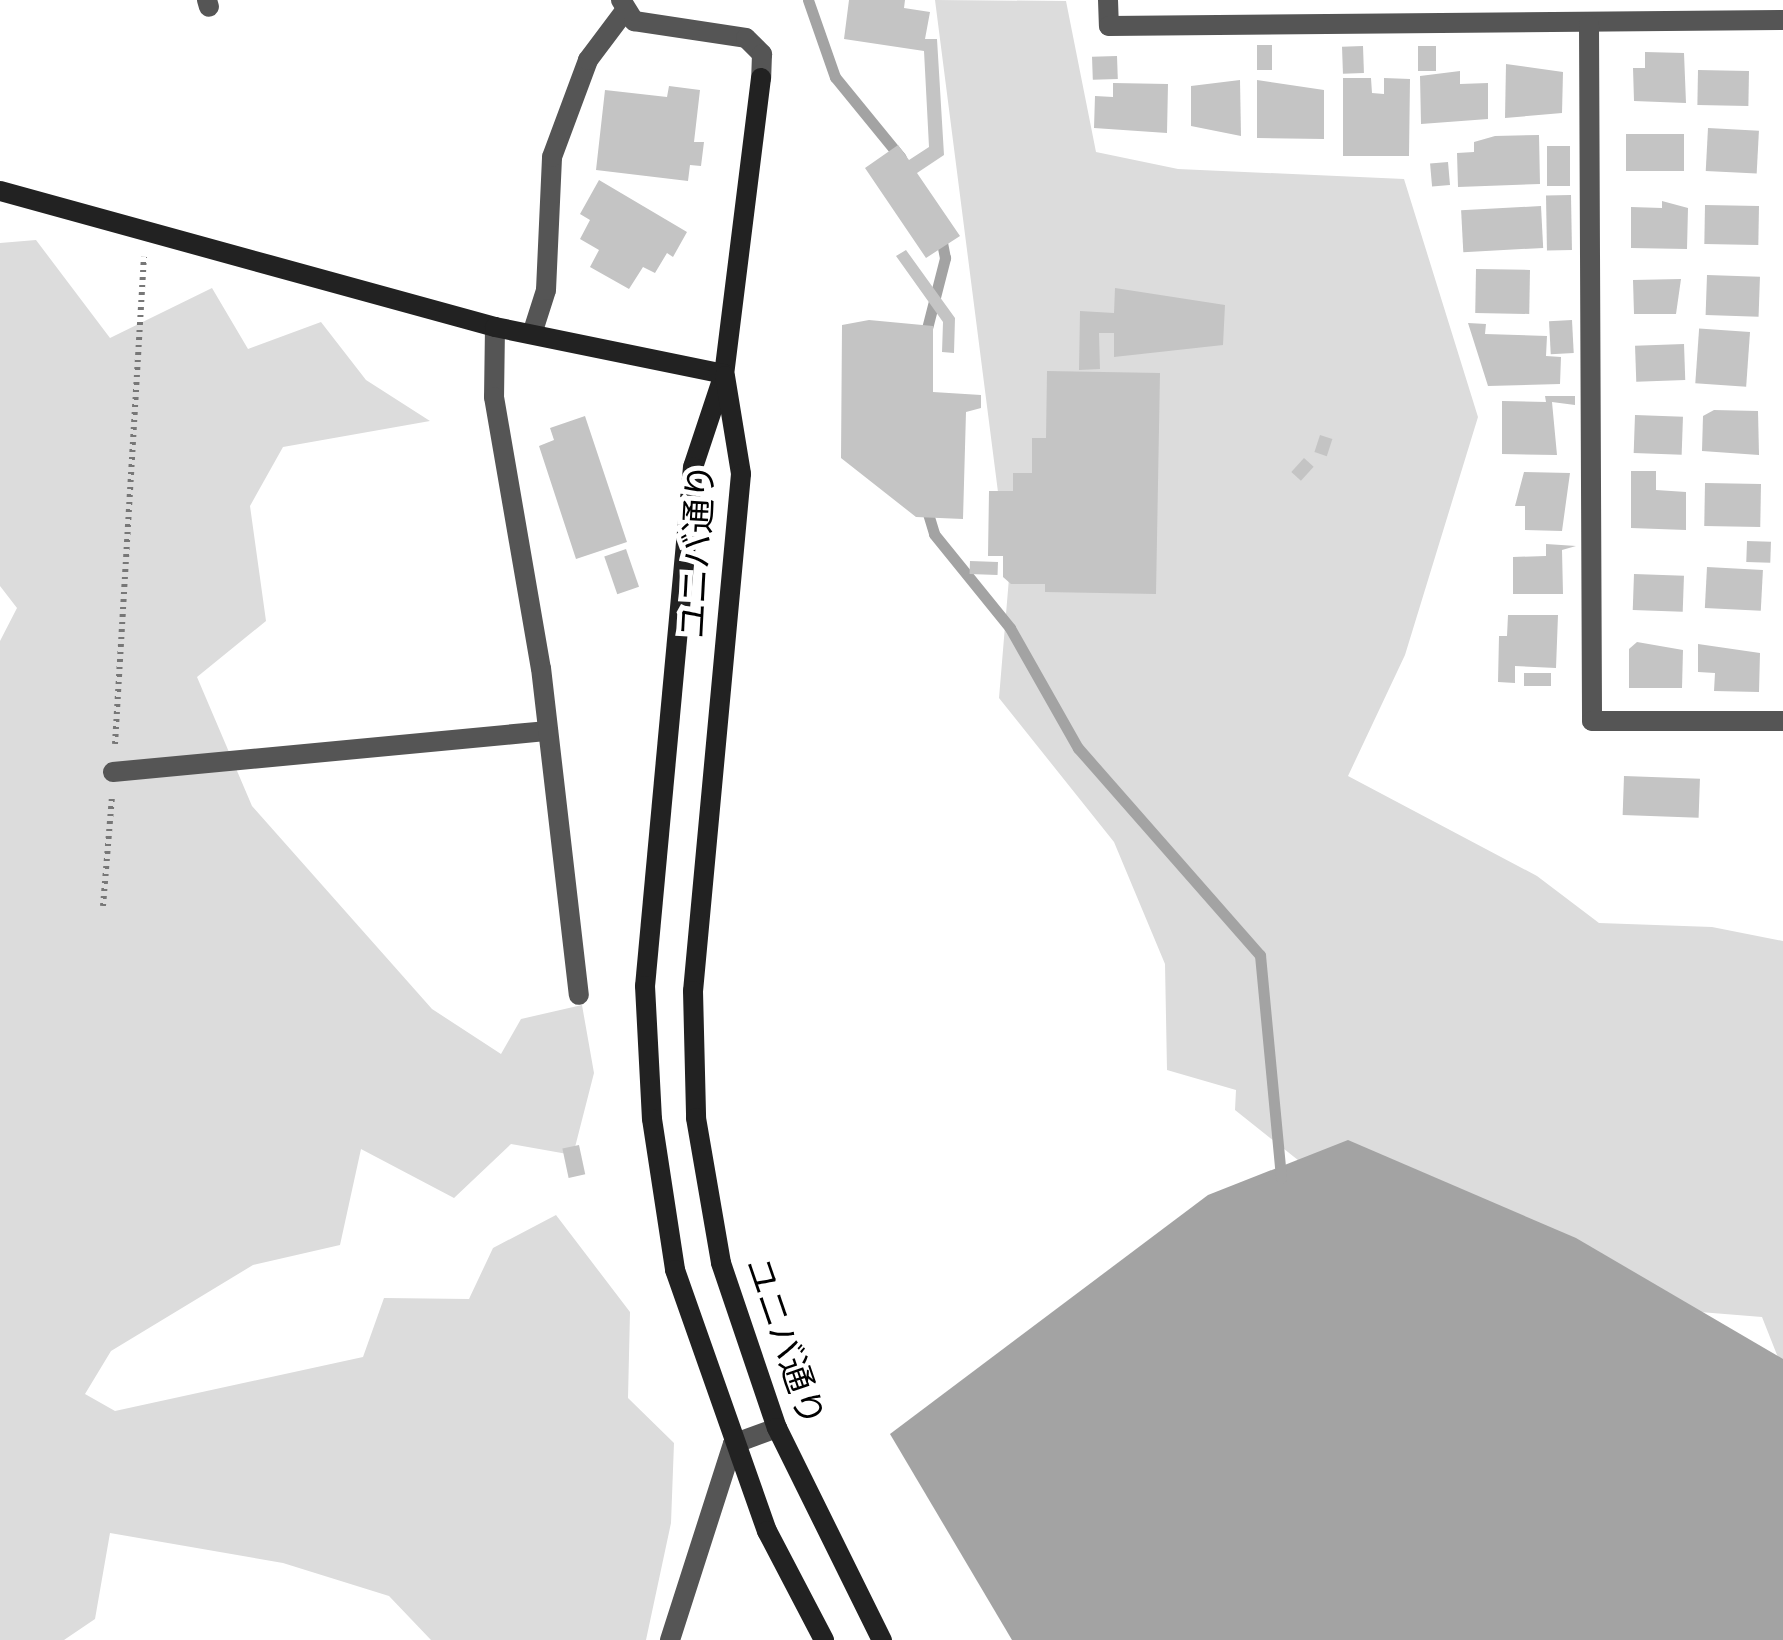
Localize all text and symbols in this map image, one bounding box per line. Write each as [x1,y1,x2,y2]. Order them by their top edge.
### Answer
street label: ユニバ通り [672,463,724,639]
street label: ユニバ通り [736,1252,832,1432]

